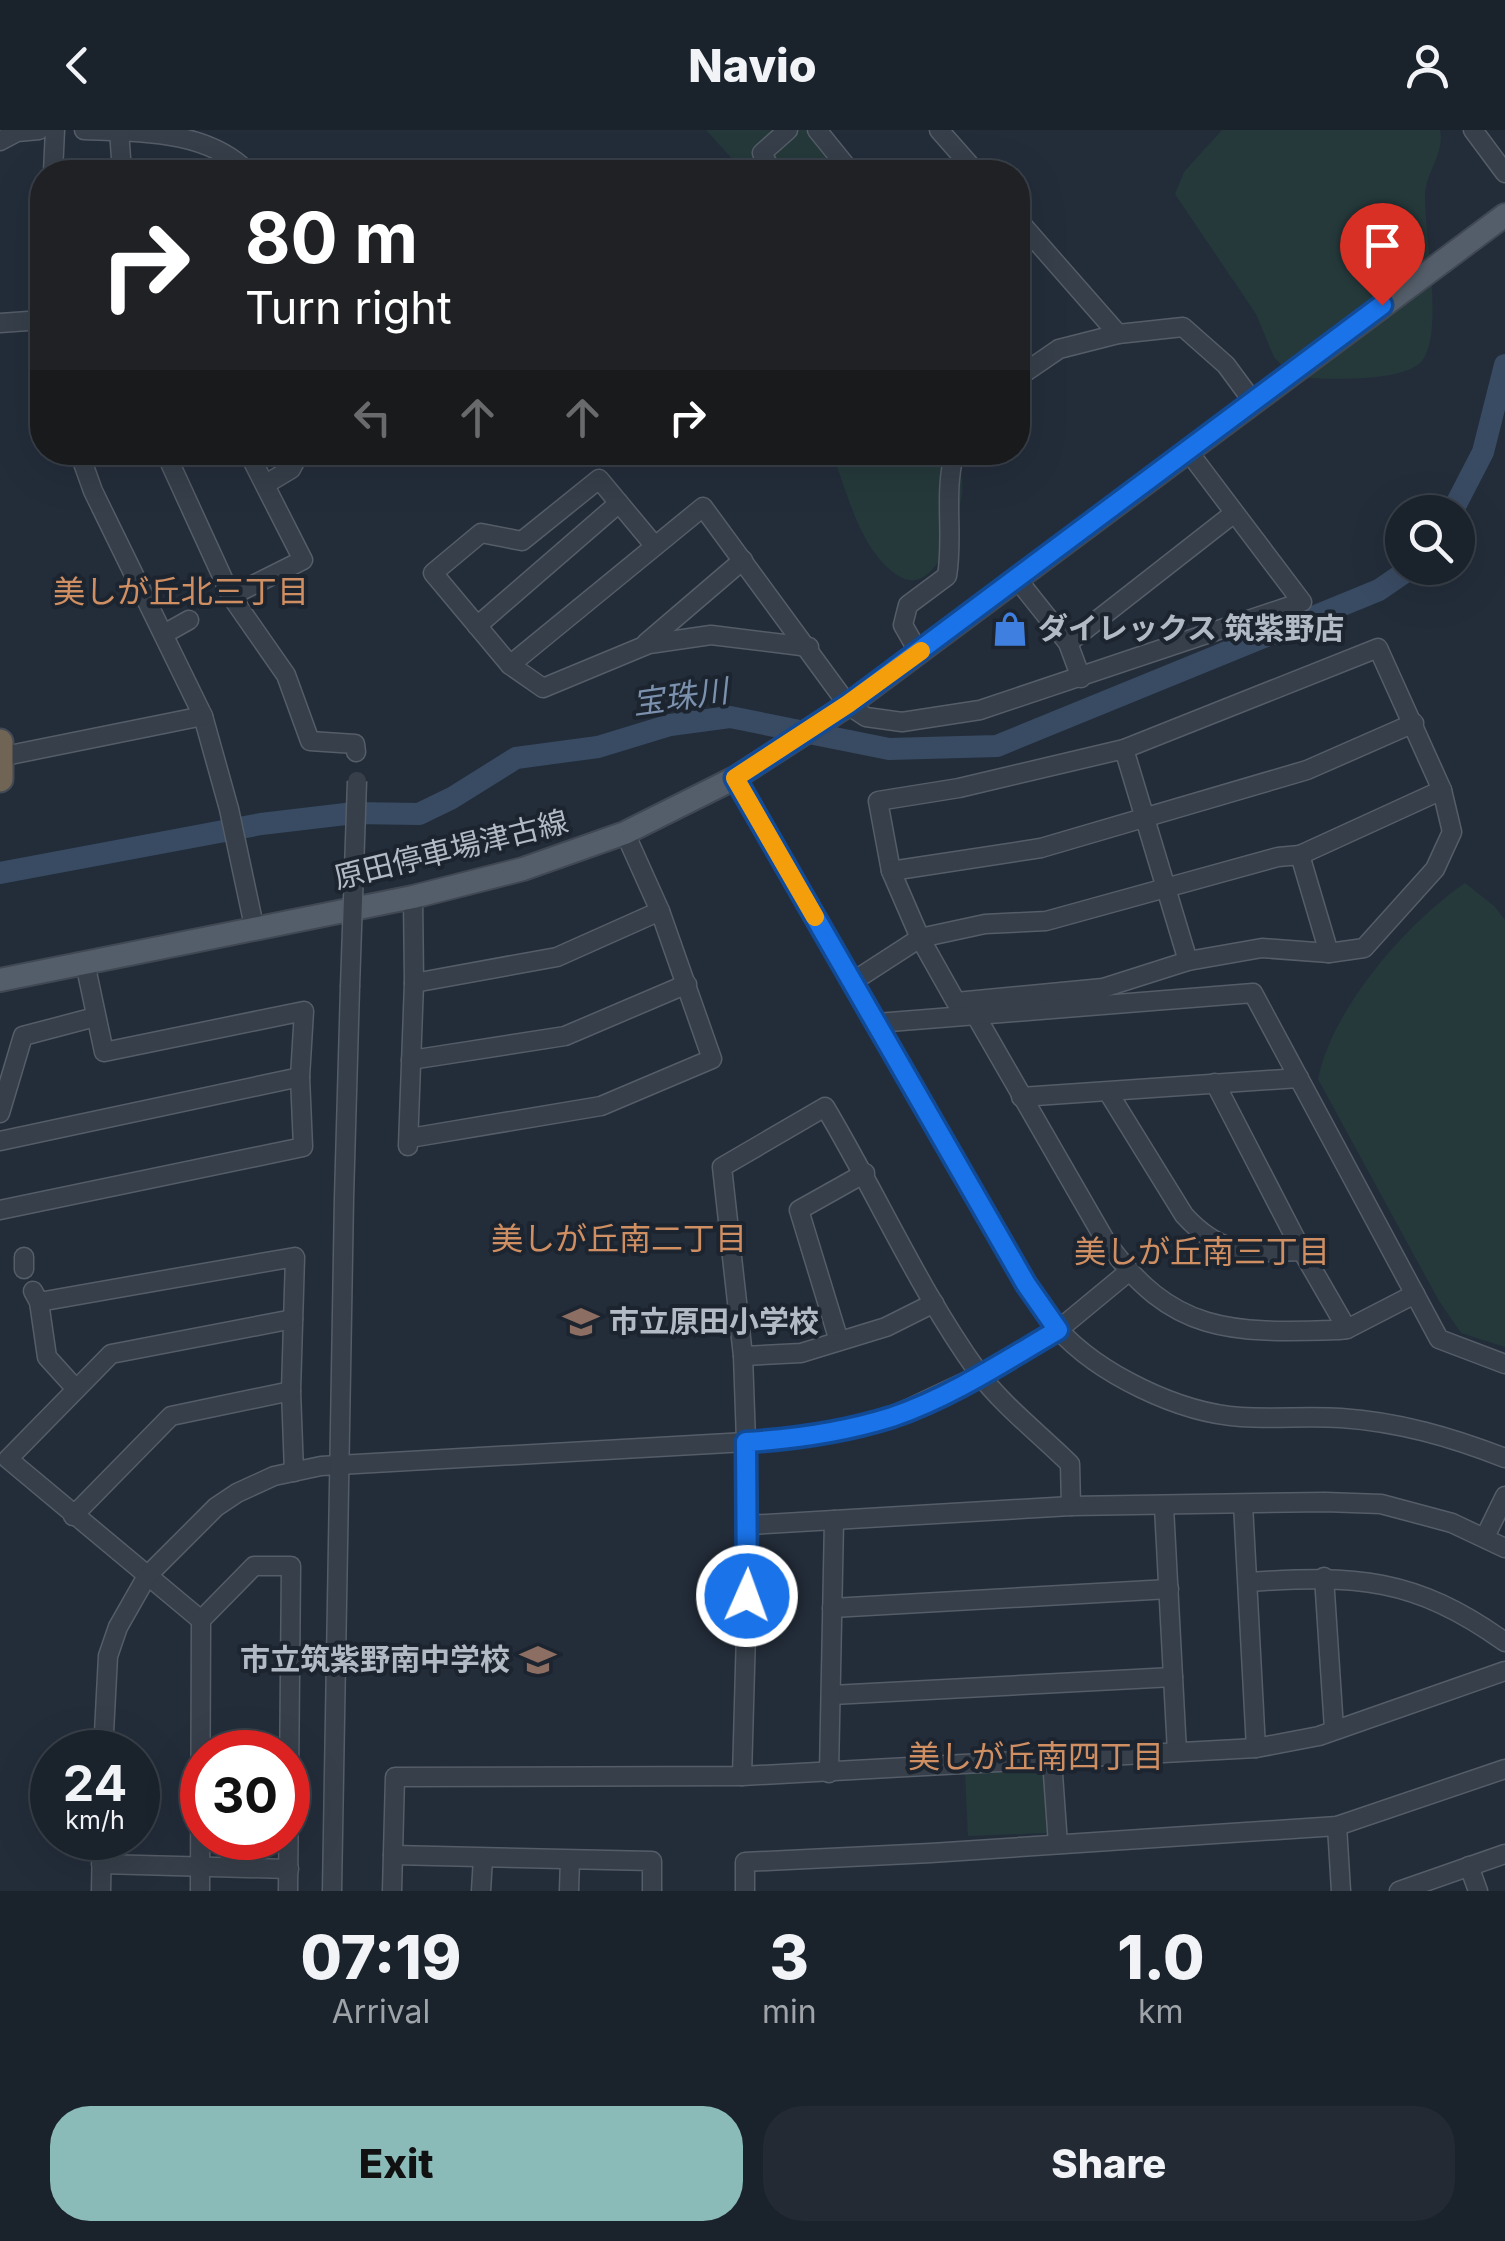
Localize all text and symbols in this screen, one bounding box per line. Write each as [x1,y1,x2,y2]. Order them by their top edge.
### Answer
icon: back [50,38,105,93]
text: Navio [688,38,817,93]
icon: person [1400,38,1455,93]
text: 80 m [245,195,418,280]
icon: right [80,200,210,330]
pin [1340,203,1425,306]
icon: arrive [1355,218,1410,273]
text: Turn right [245,280,452,335]
icon: left [345,390,400,445]
icon: ahead [450,390,505,445]
icon: ahead [555,390,610,445]
icon: right [660,390,715,445]
map controls [1385,495,1475,585]
button: search [1385,495,1475,585]
district label: 美しが丘北三丁目 [53,572,309,611]
shop icon: ダイレックス 筑紫野店 [991,610,1029,648]
place label: ダイレックス 筑紫野店 [1038,610,1344,646]
water label: 宝珠川 [630,670,733,722]
street label: 原田停車場津古線 [330,803,572,896]
district label: 美しが丘南二丁目 [491,1219,747,1258]
district label: 美しが丘南三丁目 [1074,1232,1330,1271]
school or university icon: 市立原田小学校 [562,1303,600,1341]
place label: 市立原田小学校 [609,1303,819,1339]
position arrow [695,1544,799,1648]
place label: 市立筑紫野南中学校 [240,1641,510,1677]
school or university icon: 市立筑紫野南中学校 [519,1641,557,1679]
speed limit sign: 30 [180,1730,310,1860]
district label: 美しが丘南四丁目 [908,1737,1164,1776]
text: 24 [63,1753,127,1813]
text: km/h [65,1805,125,1835]
text: 07:19 [301,1921,461,1993]
text: 3 [770,1921,809,1993]
text: 1.0 [1117,1921,1204,1993]
text: Arrival [332,1992,430,2031]
text: min [762,1992,817,2031]
text: km [1138,1992,1184,2031]
button: Exit [50,2106,743,2221]
button: Share [763,2106,1455,2221]

